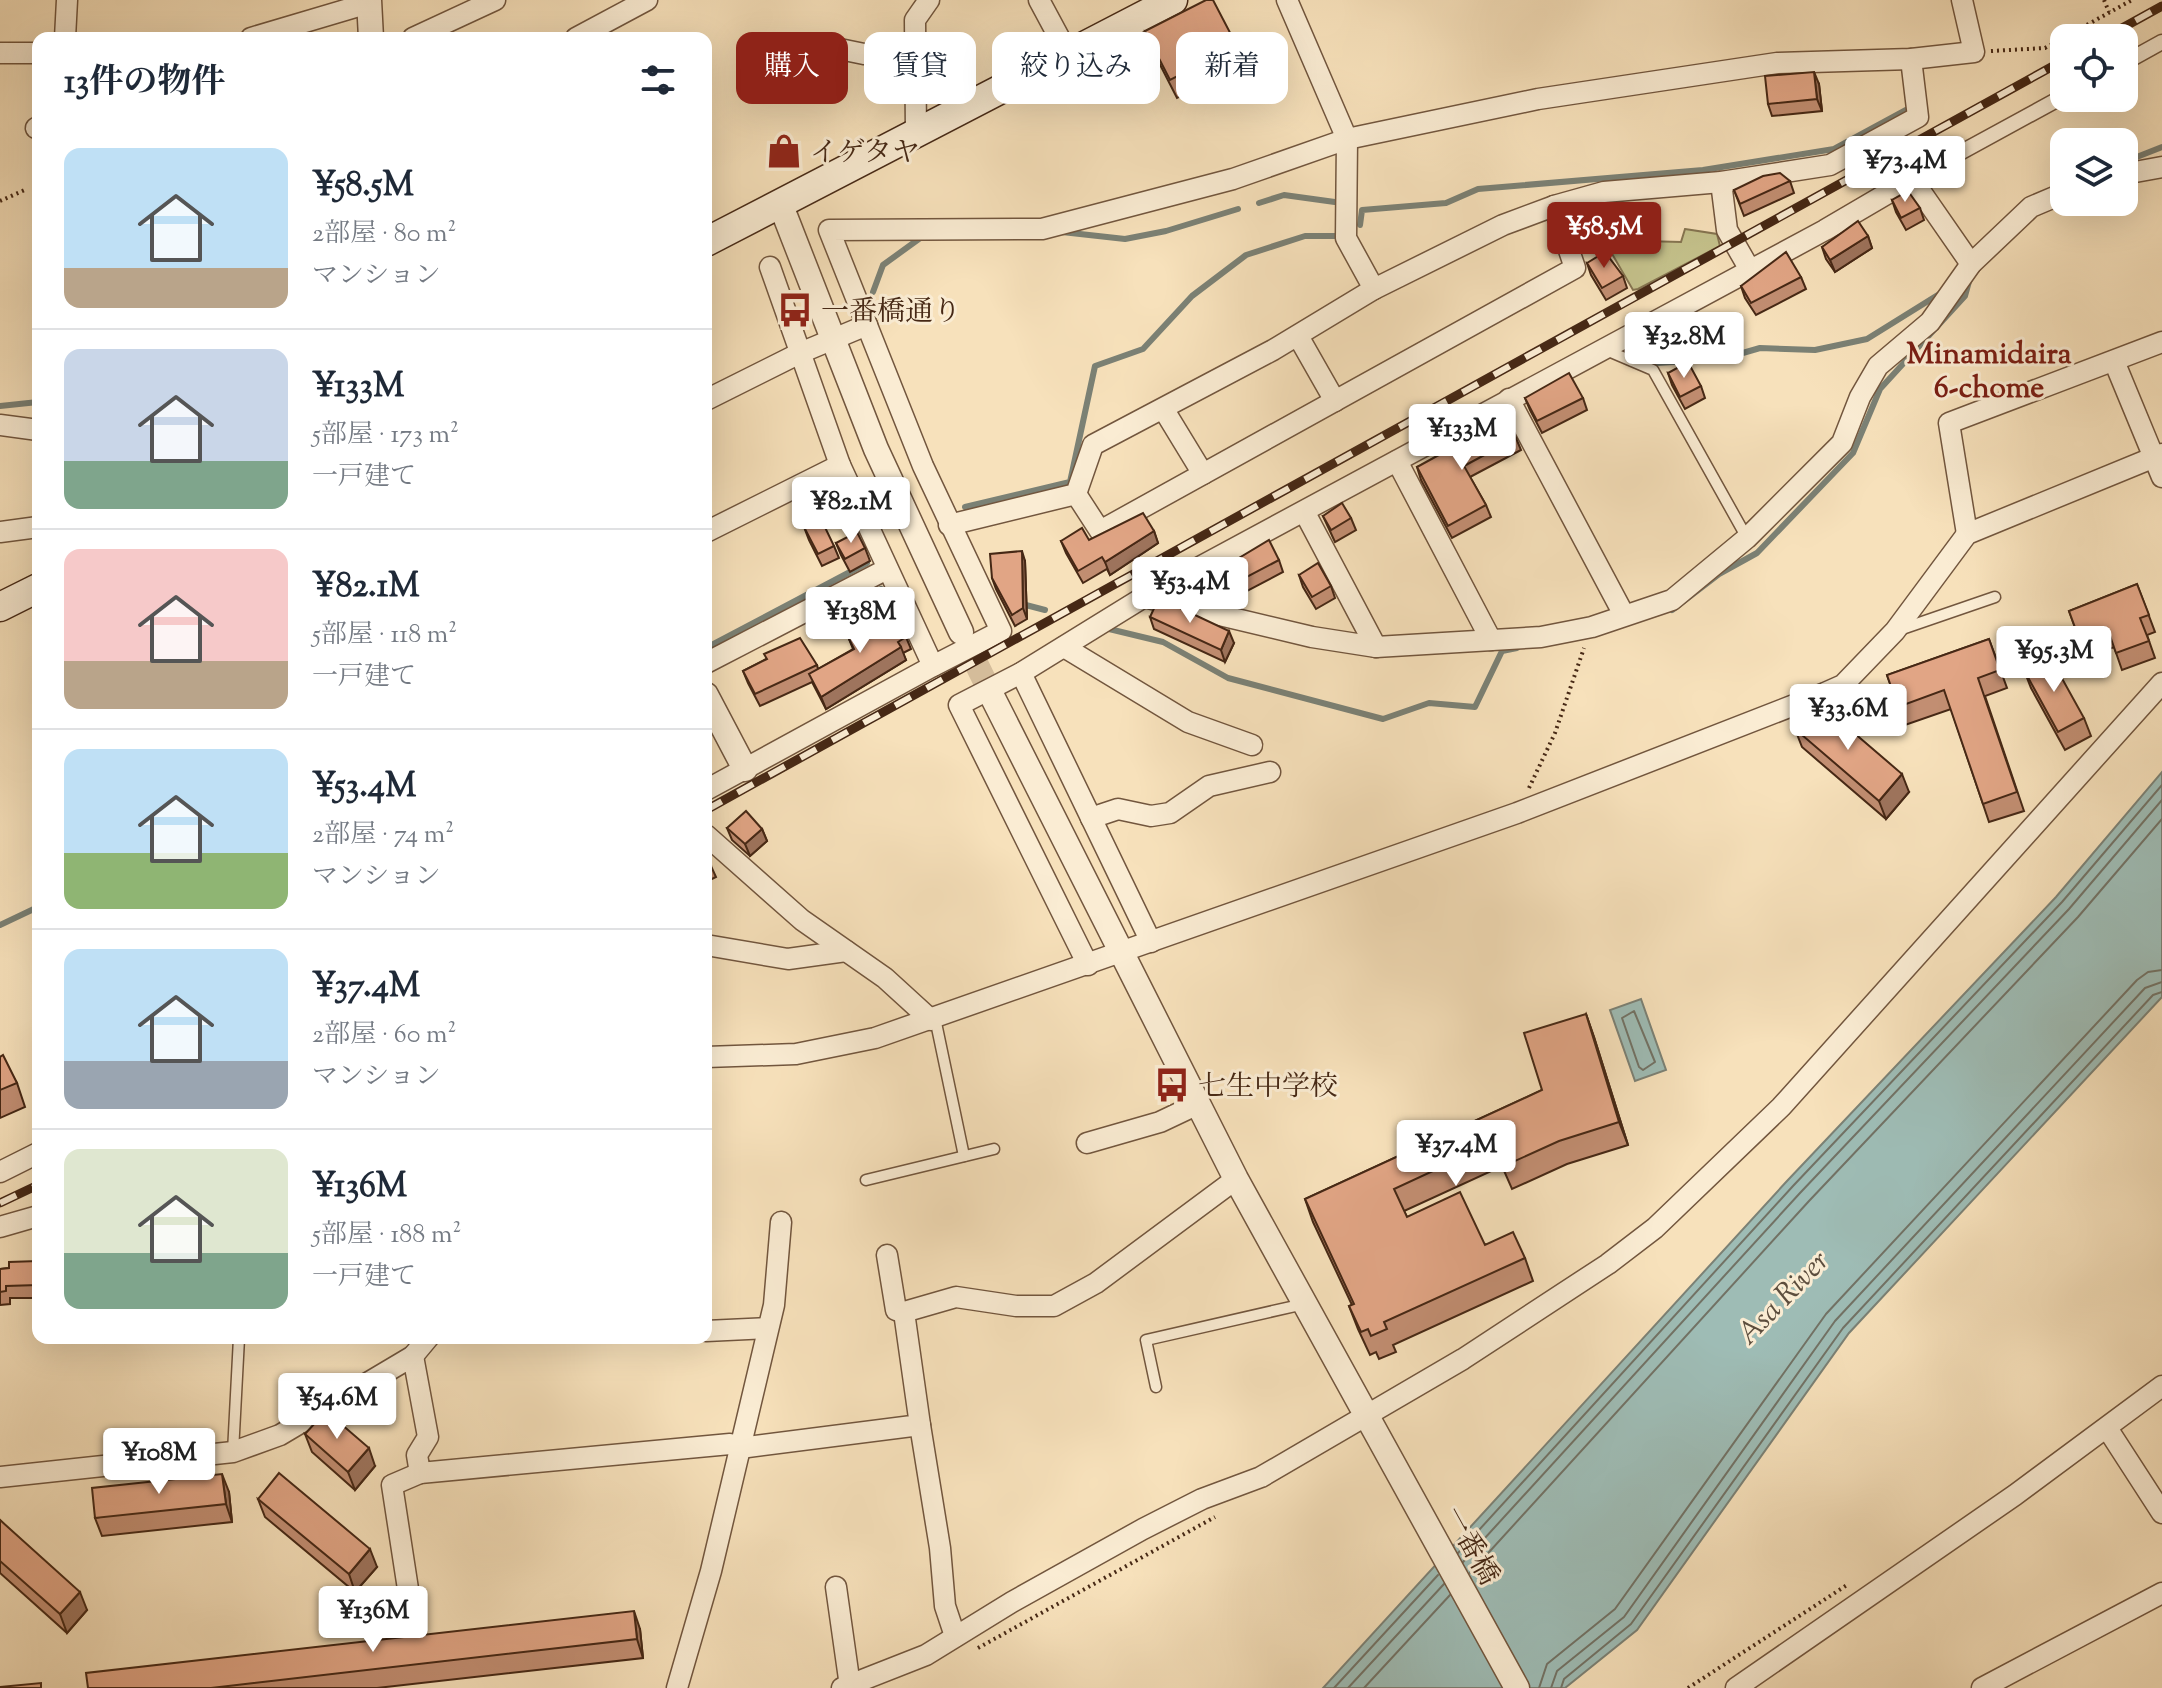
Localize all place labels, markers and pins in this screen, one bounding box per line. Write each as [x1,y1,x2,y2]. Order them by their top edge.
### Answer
shop icon: イゲタヤ [765,132,803,170]
place label: イゲタヤ [810,134,920,174]
pin: ¥73.4M [1840,136,1970,204]
pin: ¥58.5M [1539,202,1669,270]
bus stop icon: 一番橋通り [776,291,814,329]
place label: 一番橋通り [821,293,961,333]
pin: ¥32.8M [1619,312,1749,380]
pin: ¥133M [1406,404,1518,472]
pin: ¥82.1M [786,477,916,545]
pin: ¥53.4M [1125,557,1255,625]
pin: ¥138M [804,587,916,655]
pin: ¥95.3M [1989,626,2119,694]
pin: ¥33.6M [1783,684,1913,752]
bus stop icon: 七生中学校 [1153,1066,1191,1104]
place label: 七生中学校 [1198,1068,1338,1108]
pin: ¥37.4M [1391,1120,1521,1188]
pin: ¥54.6M [272,1373,402,1441]
pin: ¥108M [103,1428,215,1496]
pin: ¥136M [317,1586,429,1654]

